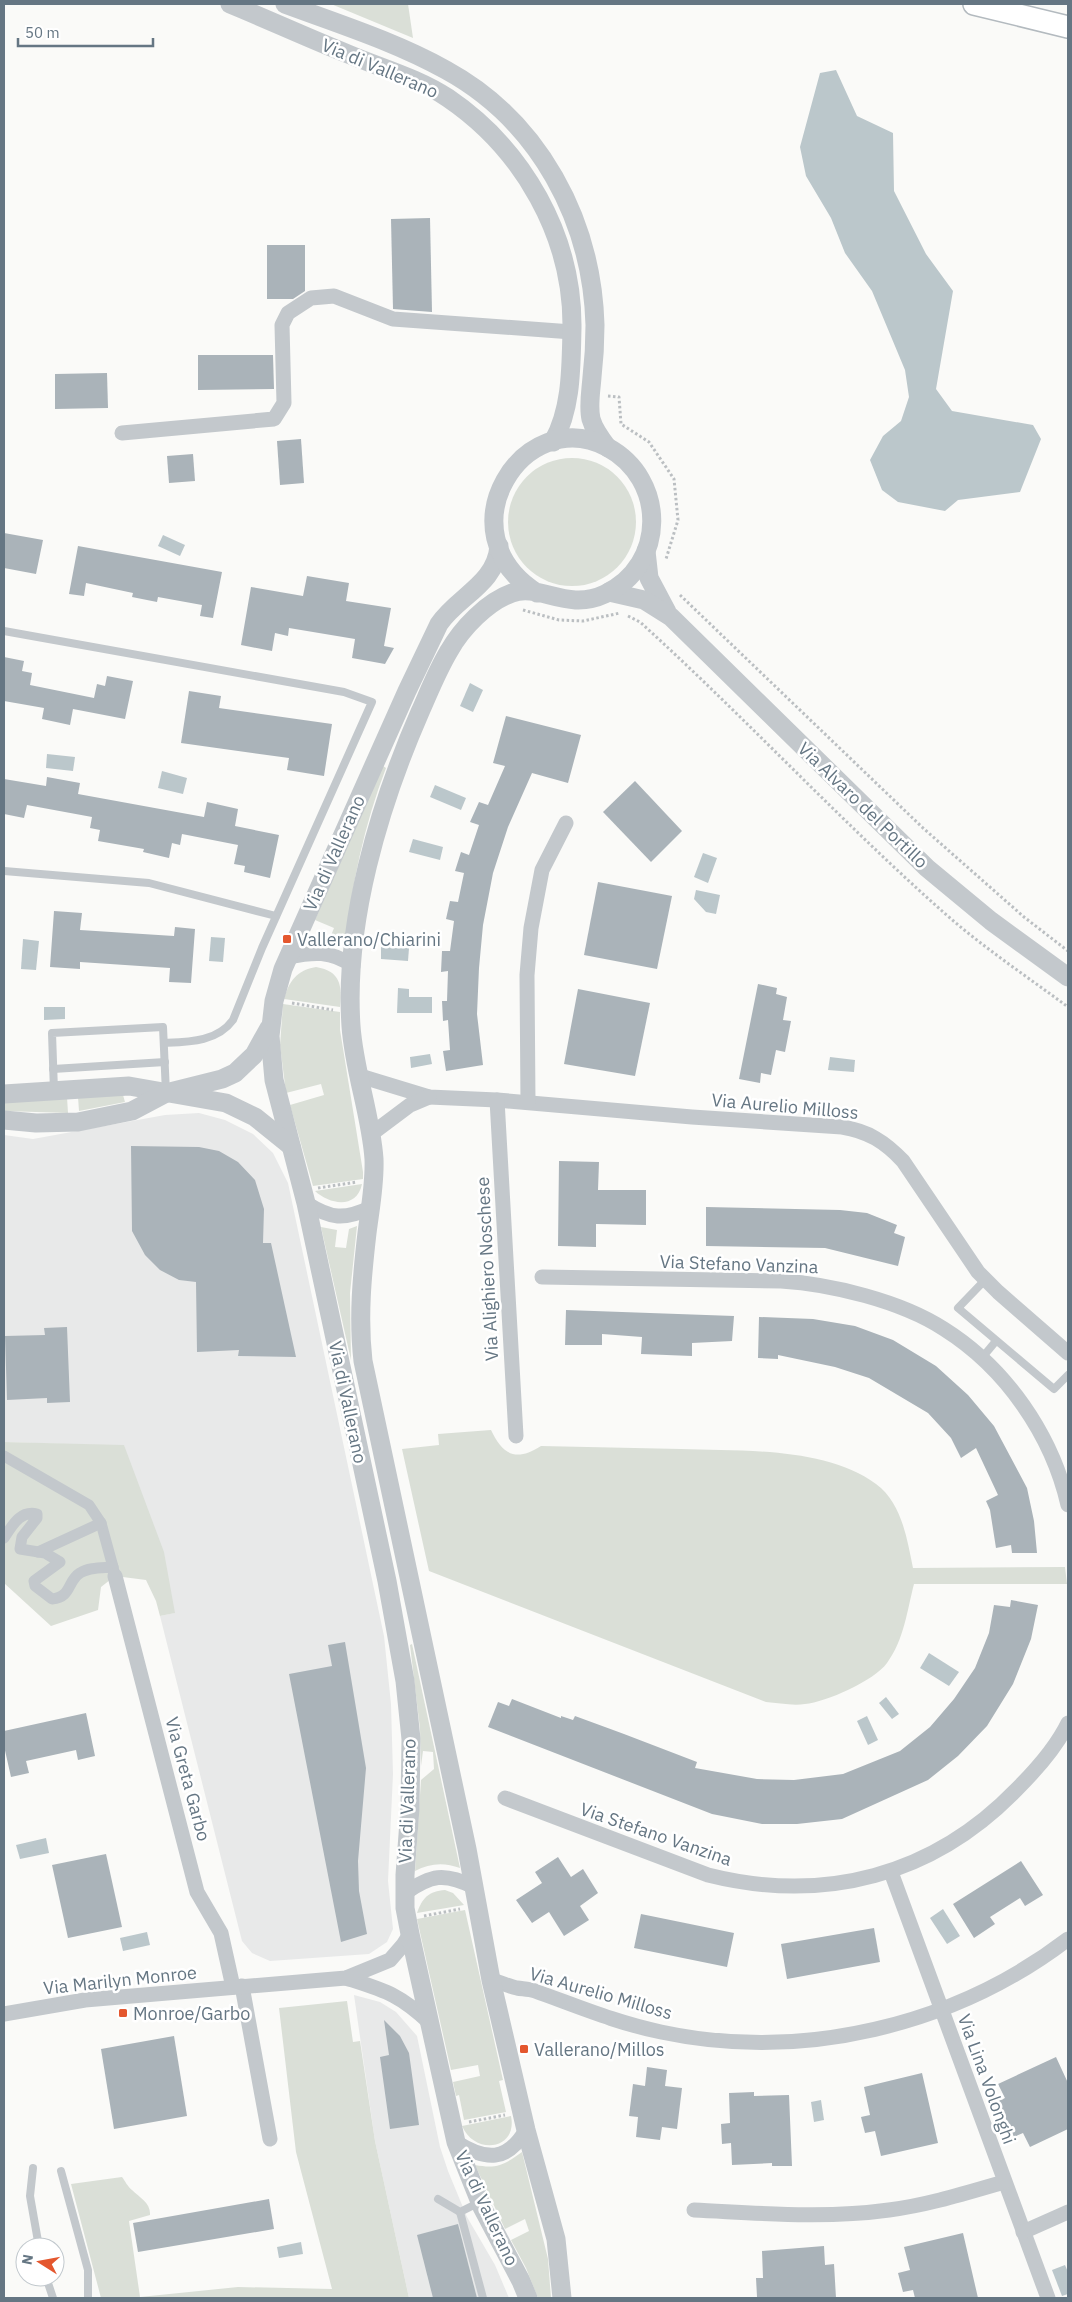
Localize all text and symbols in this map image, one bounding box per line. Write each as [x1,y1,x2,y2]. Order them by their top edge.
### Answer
scale bar [18,15,152,47]
text: 50 m [25,23,60,42]
street label: Via di Vallerano [318,33,442,103]
street label: Via Alvaro del Portillo [793,737,933,873]
street label: Via di Vallerano [298,791,370,915]
place label: Vallerano/Chiarini [297,928,441,951]
marker: Vallerano/Chiarini [281,933,293,945]
street label: Via Aurelio Milloss [711,1088,859,1124]
street label: Via Alighiero Noschese [471,1176,503,1362]
street label: Via Stefano Vanzina [659,1250,819,1278]
street label: Via di Vallerano [324,1339,372,1465]
street label: Via Greta Garbo [160,1714,216,1844]
street label: Via di Vallerano [393,1738,421,1864]
street label: Via Stefano Vanzina [577,1797,735,1871]
street label: Via Marilyn Monroe [42,1960,198,1999]
street label: Via Aurelio Milloss [527,1962,675,2024]
place label: Monroe/Garbo [133,2002,250,2025]
marker: Monroe/Garbo [117,2007,129,2019]
street label: Via Lina Volonghi [953,2011,1021,2147]
place label: Vallerano/Millos [534,2038,665,2061]
marker: Vallerano/Millos [518,2043,530,2055]
street label: Via di Vallerano [450,2147,524,2269]
north arrow [15,2237,65,2287]
text: N [17,2253,37,2266]

